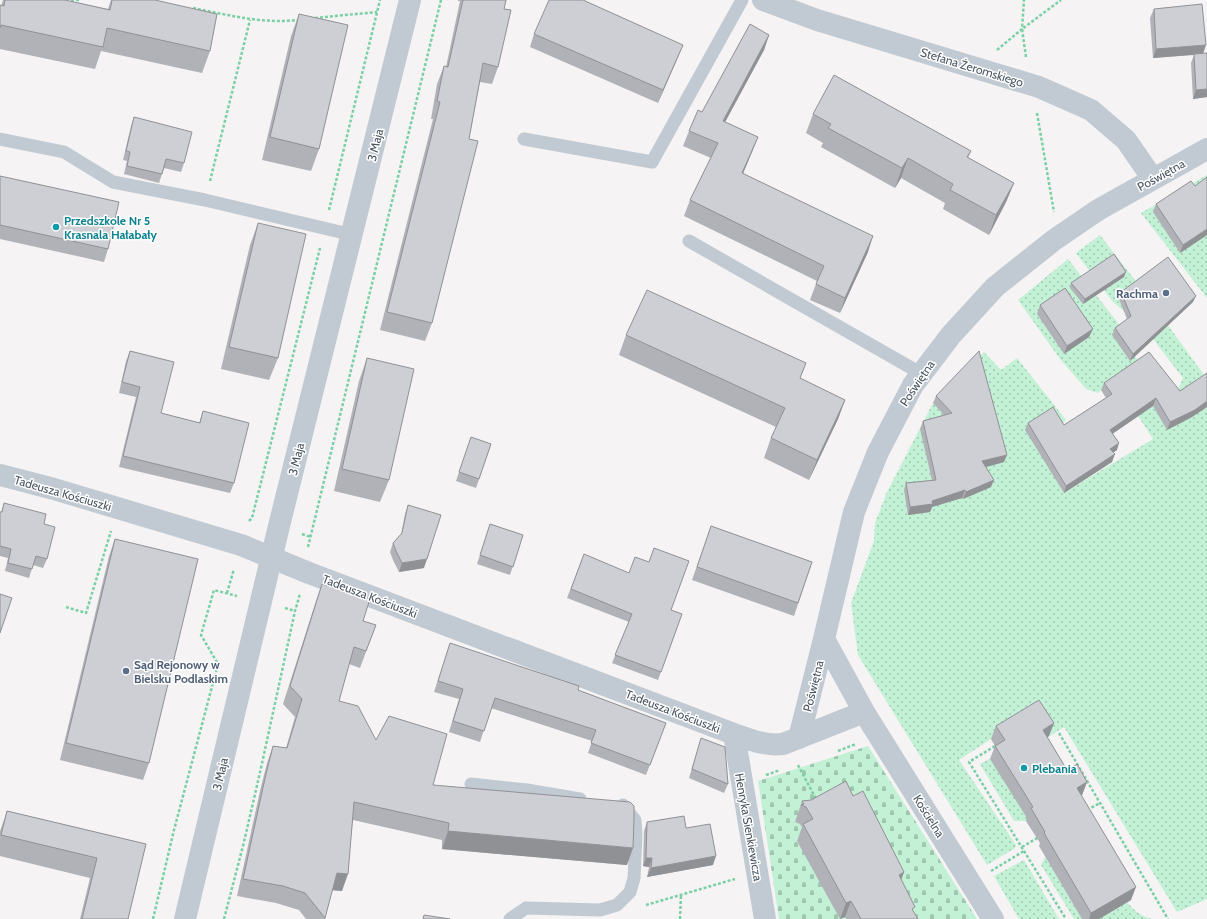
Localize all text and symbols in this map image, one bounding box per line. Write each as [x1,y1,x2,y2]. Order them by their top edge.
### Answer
street label: Stefana Żeromskiego [919,44,1026,90]
street label: 3 Maja [364,127,386,163]
street label: Poświętna [1135,156,1188,194]
place label: Przedszkole Nr 5 Krasnala Hałabały [64,213,157,242]
marker: Przedszkole Nr 5 Krasnala Hałabały [51,222,61,232]
place label: Rachma [1116,286,1158,301]
marker: Rachma [1161,288,1171,298]
street label: Poświętna [896,357,938,409]
street label: 3 Maja [285,441,307,477]
street label: Tadeusza Kościuszki [13,472,113,514]
street label: Tadeusza Kościuszki [320,571,420,621]
place label: Sąd Rejonowy w Bielsku Podlaskim [134,657,228,686]
street label: Poświętna [799,659,827,713]
marker: Sąd Rejonowy w Bielsku Podlaskim [121,666,131,676]
street label: Tadeusza Kościuszki [623,686,723,736]
street label: 3 Maja [209,756,231,792]
place label: Plebania [1032,761,1077,776]
marker: Plebania [1019,763,1029,773]
street label: Henryka Sienkiewicza [732,772,766,882]
street label: Kościelna [910,792,948,840]

